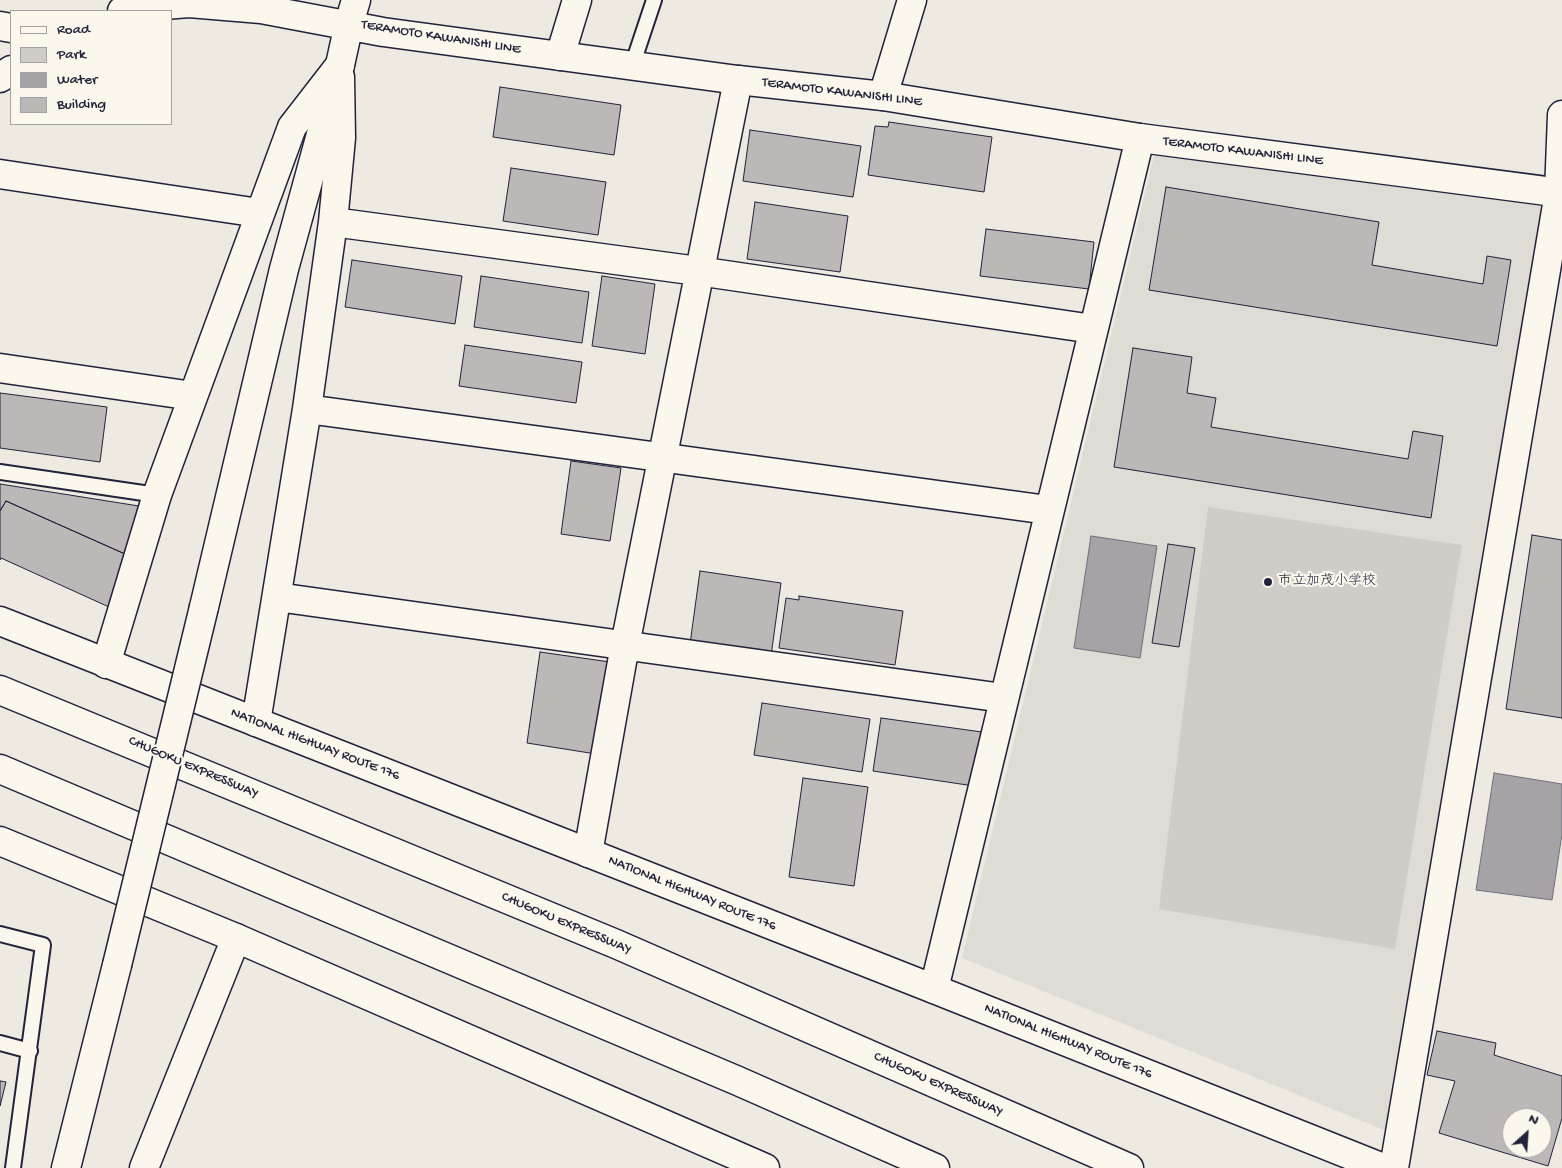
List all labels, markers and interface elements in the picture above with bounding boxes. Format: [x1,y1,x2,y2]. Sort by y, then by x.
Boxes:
legend [10,10,172,125]
street label: TERAMOTO KAWANISHI LINE [360,17,522,59]
text: Road [57,21,90,39]
text: Park [57,46,86,64]
text: Water [57,71,97,89]
street label: TERAMOTO KAWANISHI LINE [761,75,923,111]
text: Building [57,96,106,114]
street label: TERAMOTO KAWANISHI LINE [1162,134,1324,170]
place label: 市立加茂小学校 [1278,574,1376,590]
marker: 市立加茂小学校 [1262,576,1274,588]
street label: NATIONAL HIGHWAY ROUTE 176 [228,705,402,785]
street label: CHUGOKU EXPRESSWAY [125,733,261,803]
street label: NATIONAL HIGHWAY ROUTE 176 [605,853,779,935]
street label: CHUGOKU EXPRESSWAY [498,889,634,959]
street label: NATIONAL HIGHWAY ROUTE 176 [981,1001,1155,1083]
street label: CHUGOKU EXPRESSWAY [871,1049,1005,1121]
north arrow [1502,1108,1552,1158]
text: N [1526,1110,1541,1130]

